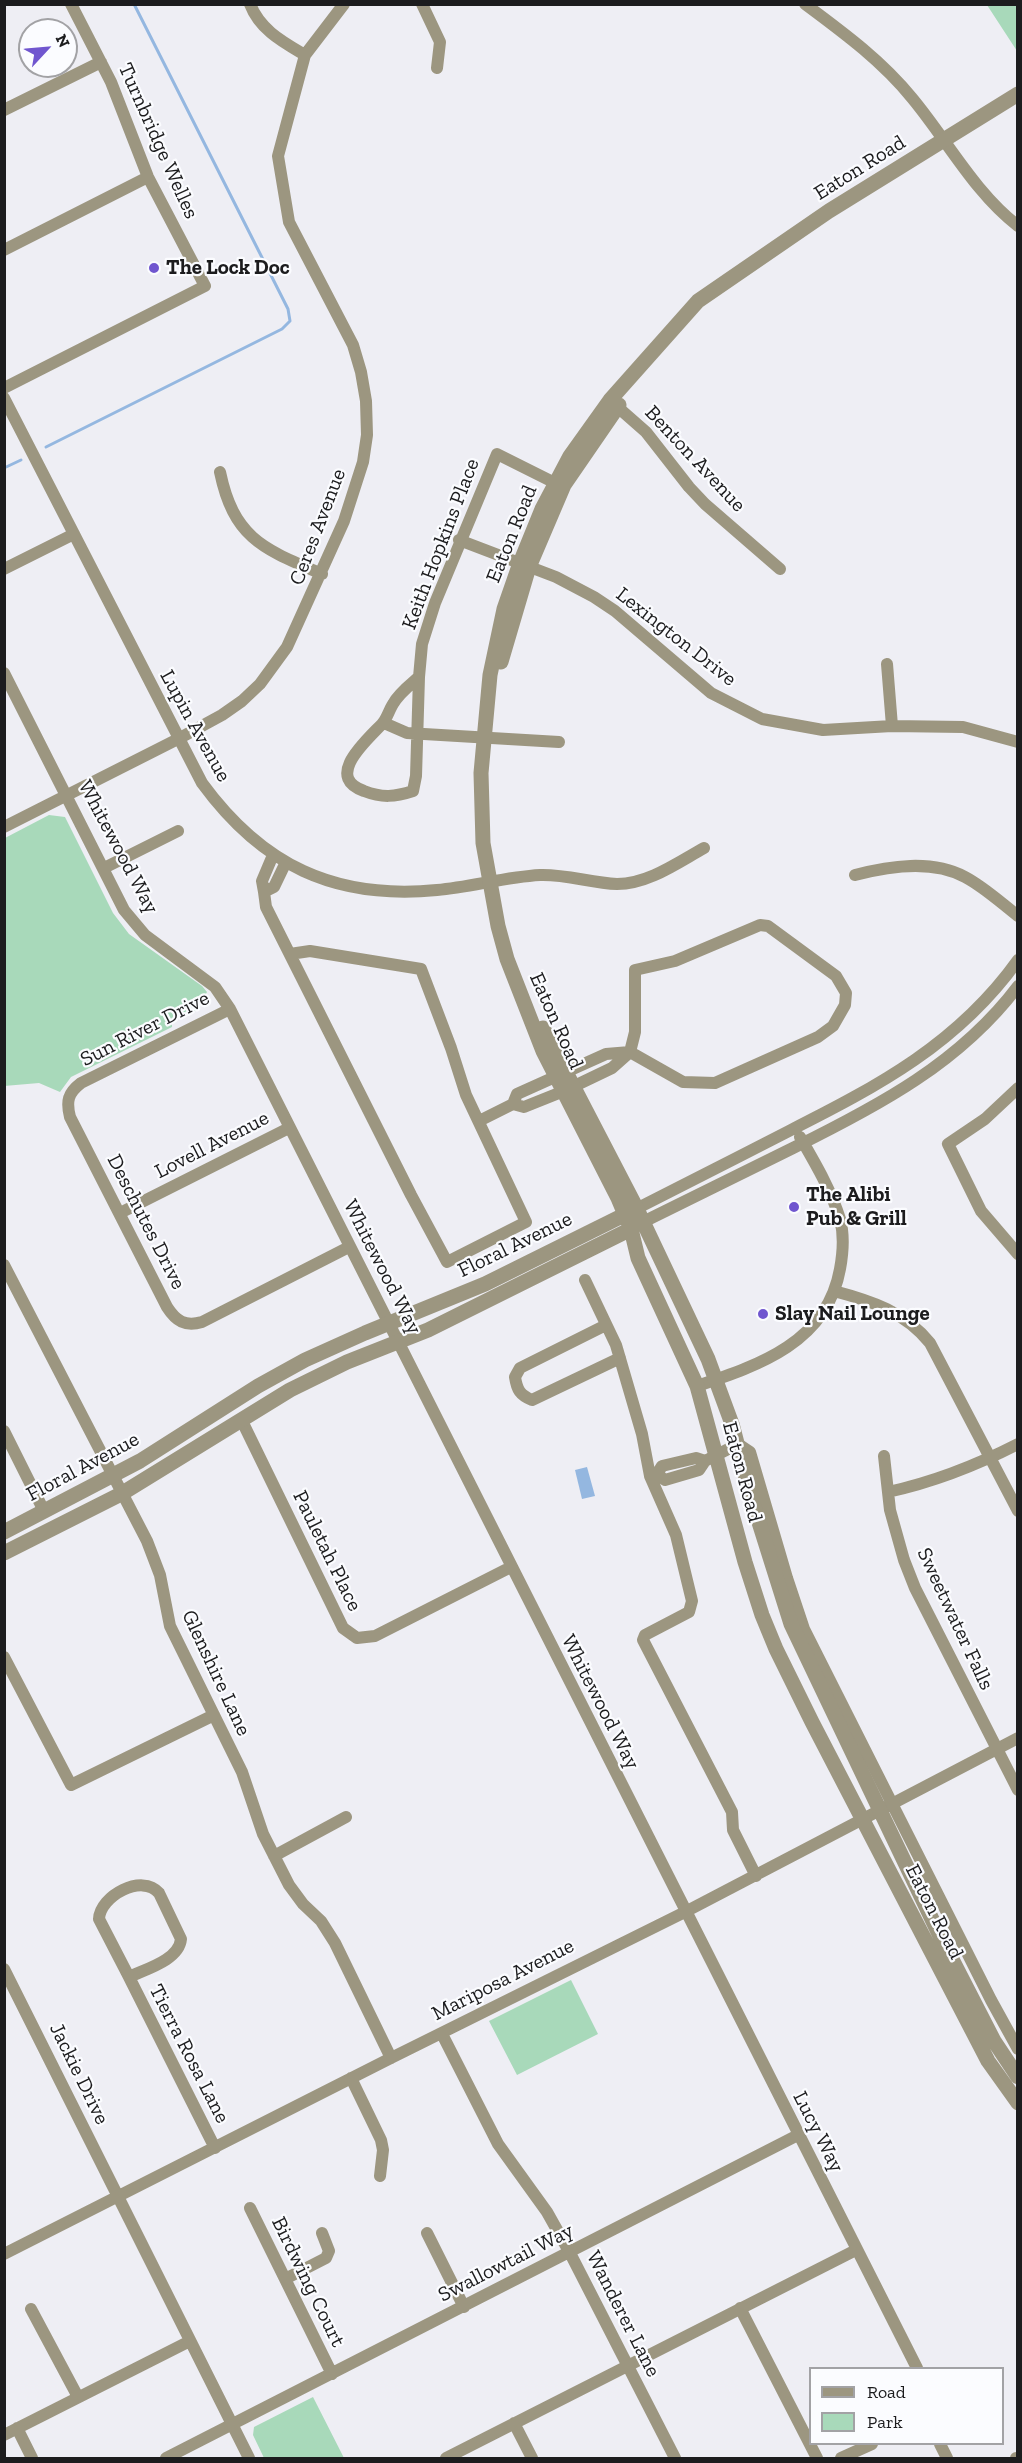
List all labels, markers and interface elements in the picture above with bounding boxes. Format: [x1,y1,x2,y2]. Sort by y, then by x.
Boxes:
north arrow [18,18,78,78]
text: N [52,31,74,50]
street label: Turnbridge Welles [112,59,204,223]
street label: Eaton Road [810,130,910,206]
place label: The Lock Doc [166,255,290,281]
marker: The Lock Doc [147,261,161,275]
street label: Benton Avenue [639,400,751,518]
street label: Keith Hopkins Place [397,455,485,633]
street label: Ceres Avenue [284,465,352,589]
street label: Eaton Road [481,482,543,586]
street label: Lexington Drive [611,582,741,692]
street label: Lupin Avenue [154,666,236,786]
street label: Whitewood Way [72,776,164,918]
street label: Eaton Road [524,969,588,1073]
street label: Sun River Drive [76,986,214,1072]
street label: Lovell Avenue [151,1106,273,1184]
street label: Deschutes Drive [101,1150,191,1294]
place label: The Alibi Pub & Grill [806,1182,907,1232]
street label: Whitewood Way [337,1196,427,1338]
marker: The Alibi Pub & Grill [787,1200,801,1214]
street label: Floral Avenue [454,1207,576,1283]
place label: Slay Nail Lounge [775,1301,930,1327]
marker: Slay Nail Lounge [756,1307,770,1321]
street label: Eaton Road [716,1419,768,1525]
street label: Floral Avenue [22,1427,144,1507]
street label: Pauletah Place [287,1487,367,1615]
street label: Sweetwater Falls [911,1544,999,1694]
street label: Glenshire Lane [176,1606,256,1740]
street label: Whitewood Way [555,1631,645,1773]
street label: Eaton Road [899,1860,969,1964]
street label: Mariposa Avenue [428,1933,578,2027]
street label: Tierra Rosa Lane [143,1980,235,2128]
street label: Jackie Drive [44,2019,114,2129]
street label: Lucy Way [787,2087,849,2177]
street label: Birdwing Court [266,2213,350,2351]
street label: Swallowtail Way [434,2218,578,2308]
street label: Wanderer Lane [580,2247,666,2381]
legend [809,2367,1004,2445]
text: Road [867,2381,906,2403]
text: Park [867,2411,903,2433]

